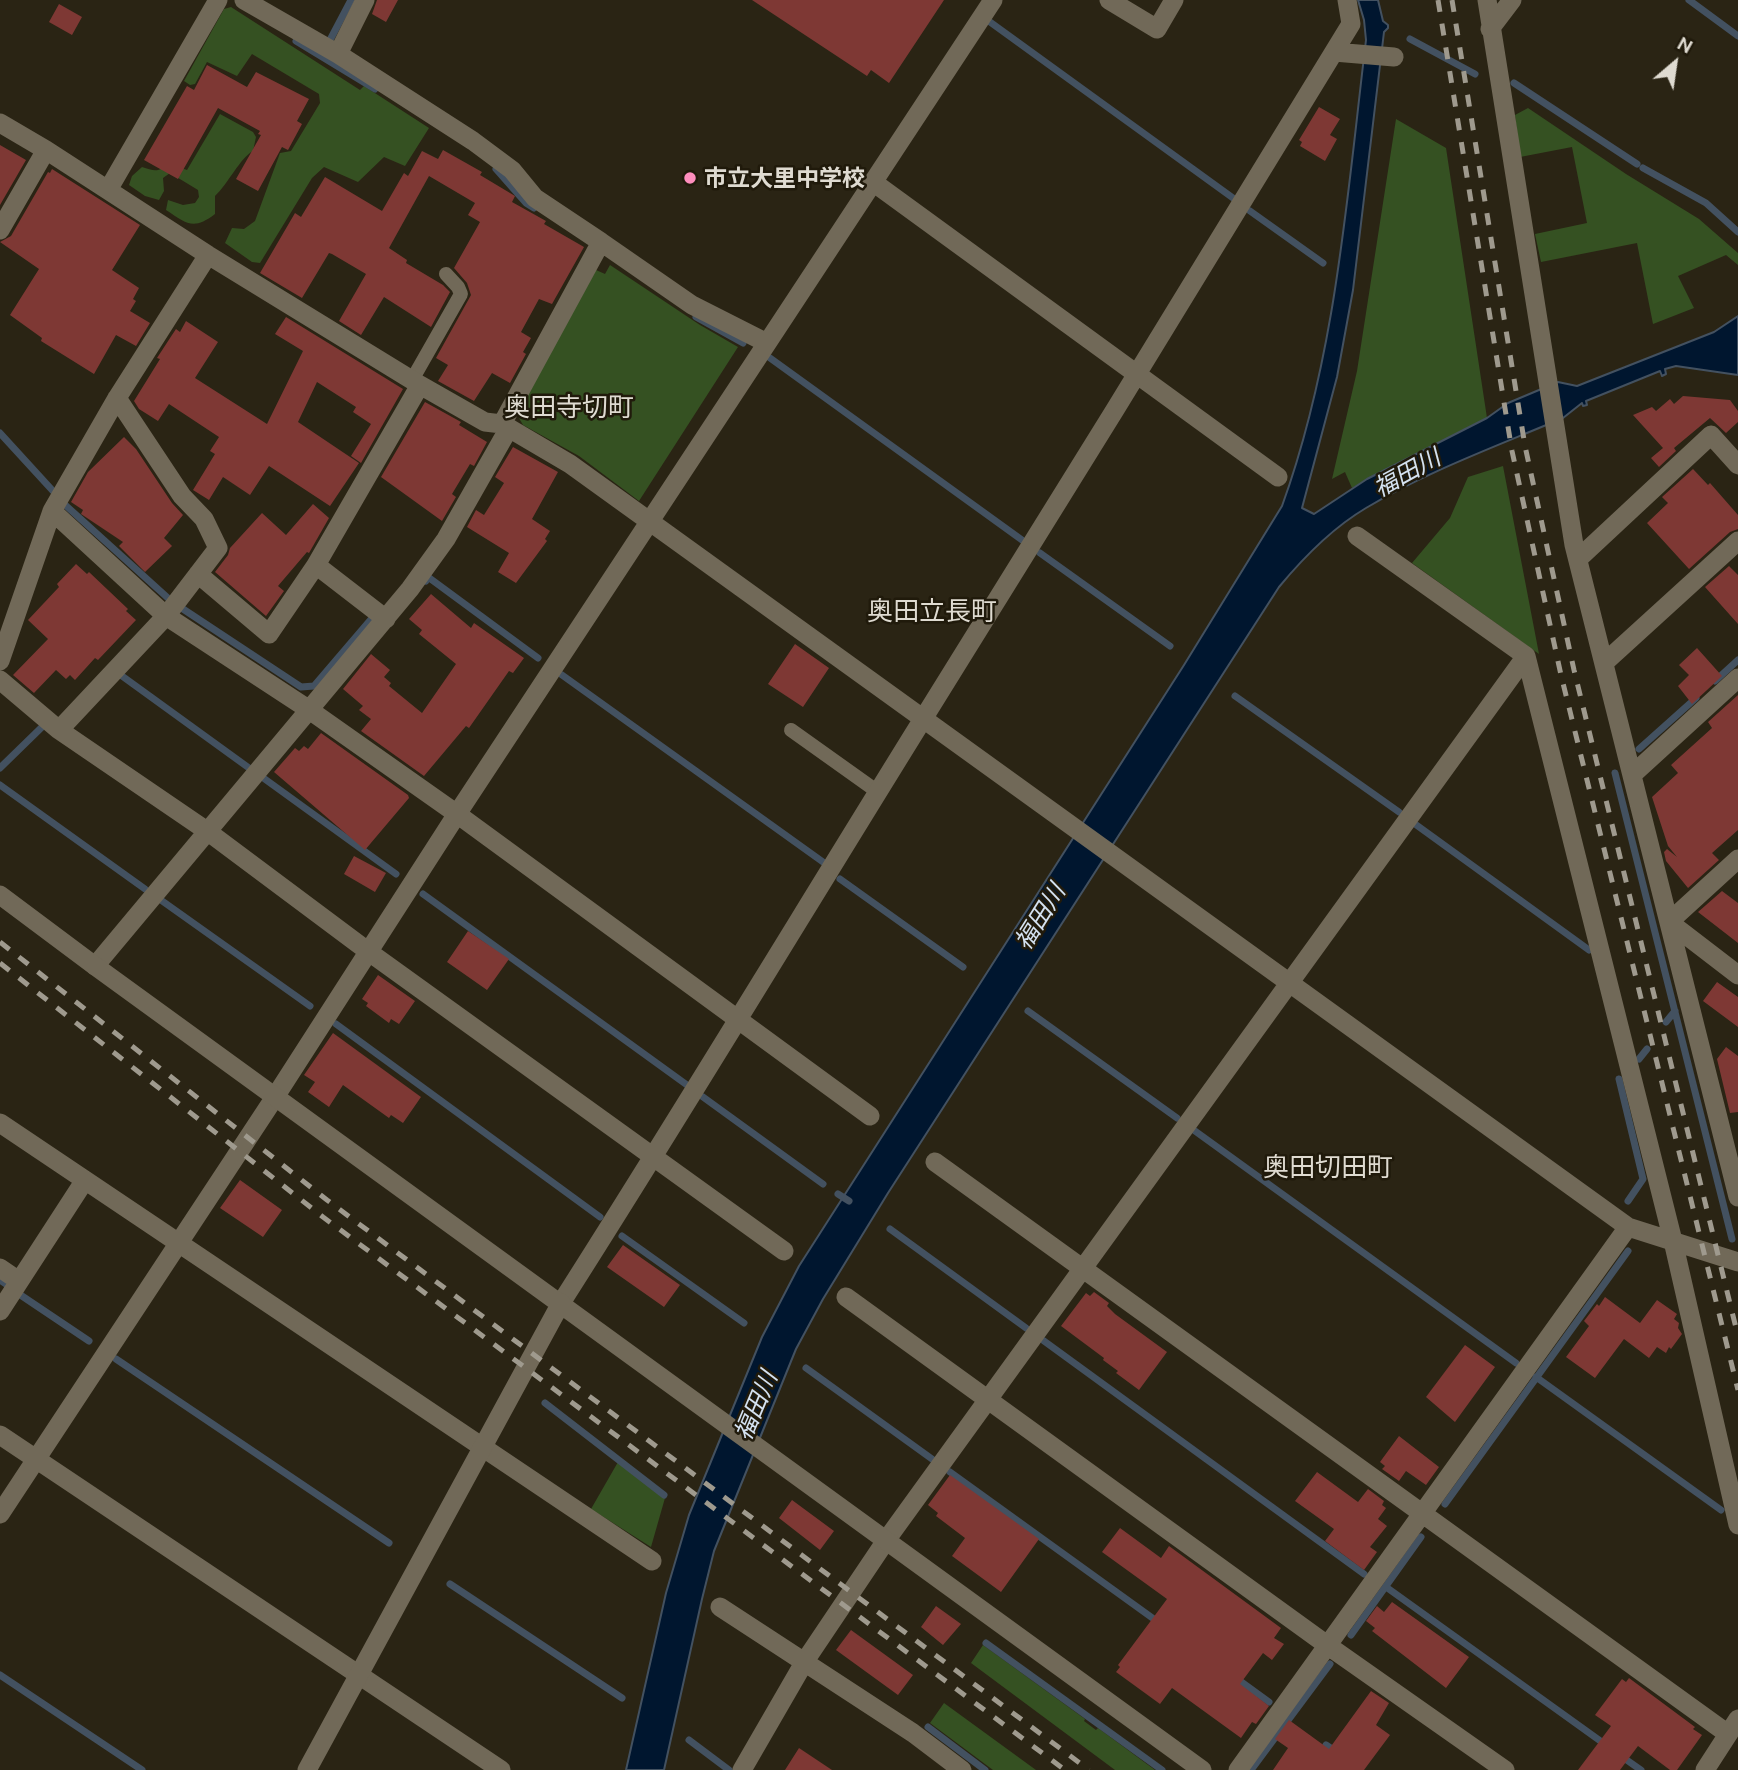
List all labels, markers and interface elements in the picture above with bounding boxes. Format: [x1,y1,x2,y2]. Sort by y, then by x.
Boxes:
north arrow [1640,28,1710,98]
text: N [1674,32,1697,58]
place label: 市立大里中学校 [704,164,865,192]
marker: 市立大里中学校 [682,170,698,186]
district label: 奥田寺切町 [504,391,634,423]
water label: 福田川 [1369,443,1445,503]
district label: 奥田立長町 [867,595,997,627]
water label: 福田川 [1009,879,1071,955]
district label: 奥田切田町 [1263,1151,1393,1183]
water label: 福田川 [729,1367,783,1445]

